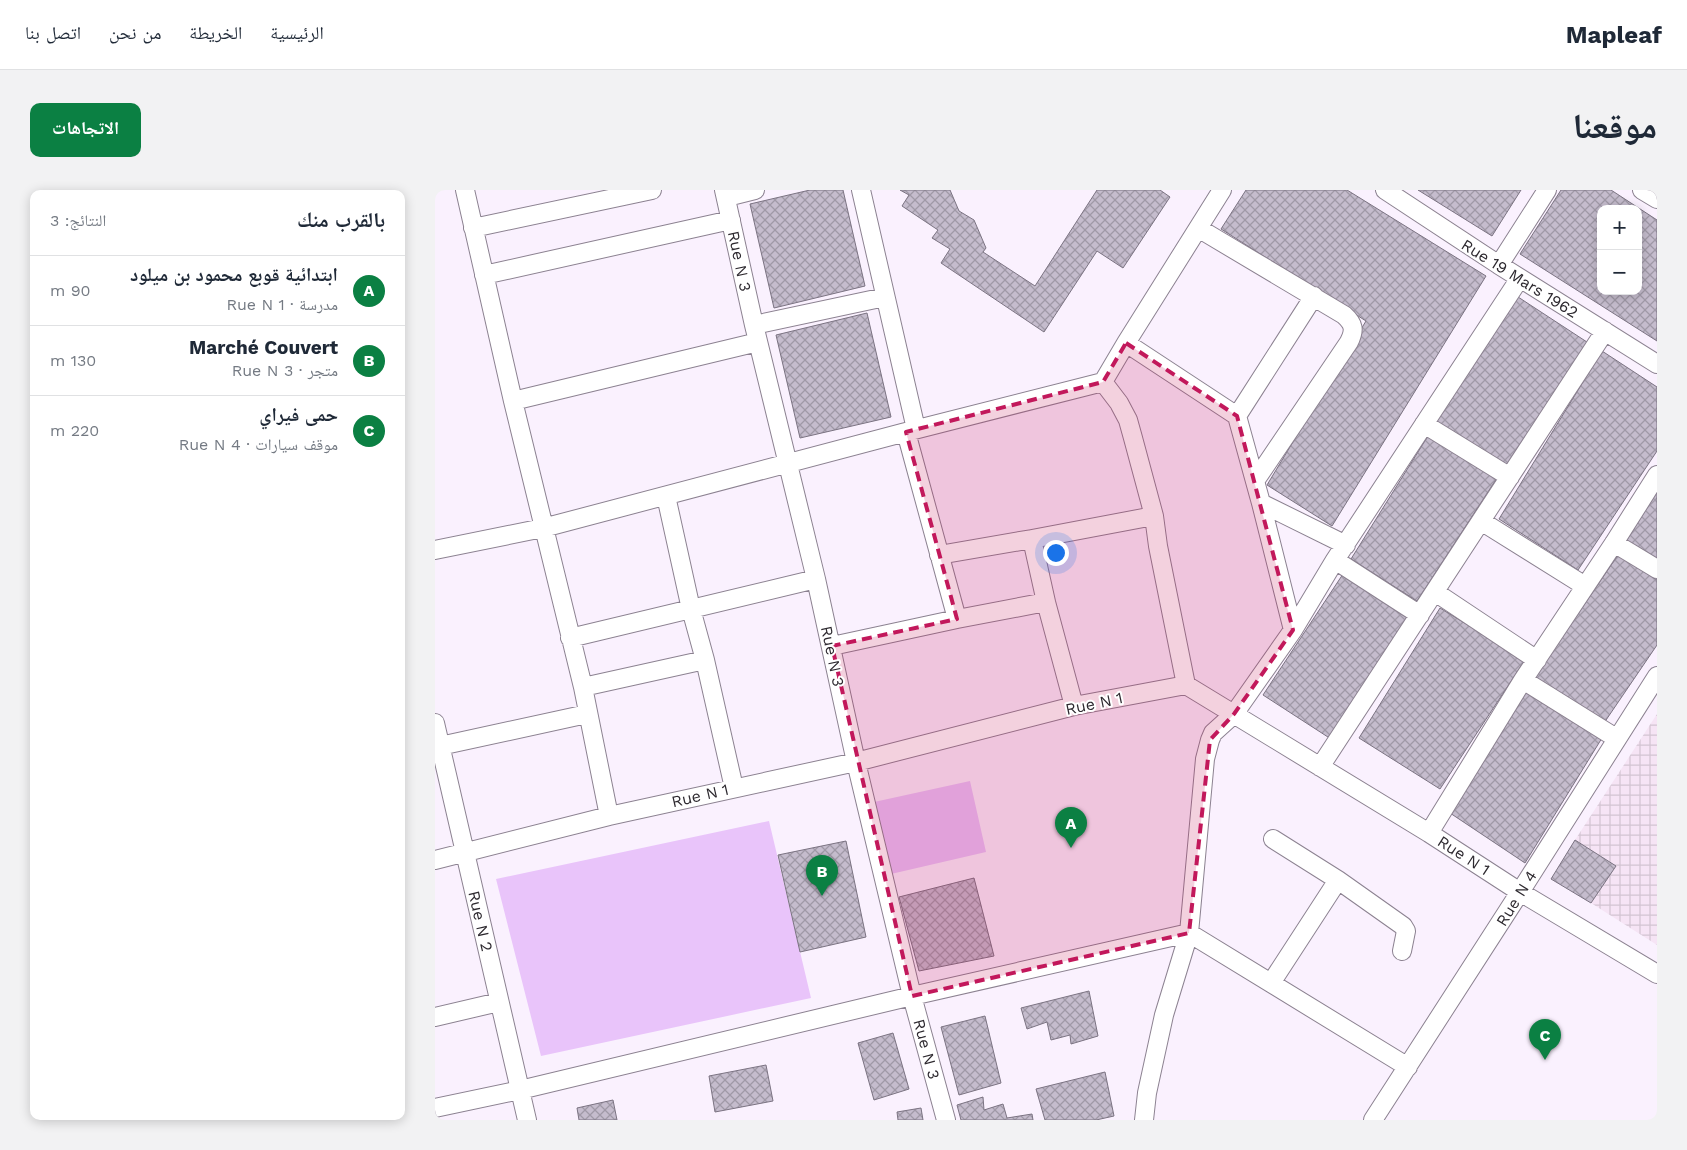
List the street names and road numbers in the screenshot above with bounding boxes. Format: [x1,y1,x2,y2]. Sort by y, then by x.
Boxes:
street label: Rue N 3 [724,229,755,293]
street label: Rue 19 Mars 1962 [1458,235,1582,322]
street label: Rue N 3 [817,624,848,688]
street label: Rue N 1 [1064,688,1125,719]
street label: Rue N 1 [670,780,731,811]
street label: Rue N 1 [1434,832,1493,879]
street label: Rue N 4 [1492,867,1541,930]
street label: Rue N 2 [464,889,497,953]
street label: Rue N 3 [909,1017,944,1081]

